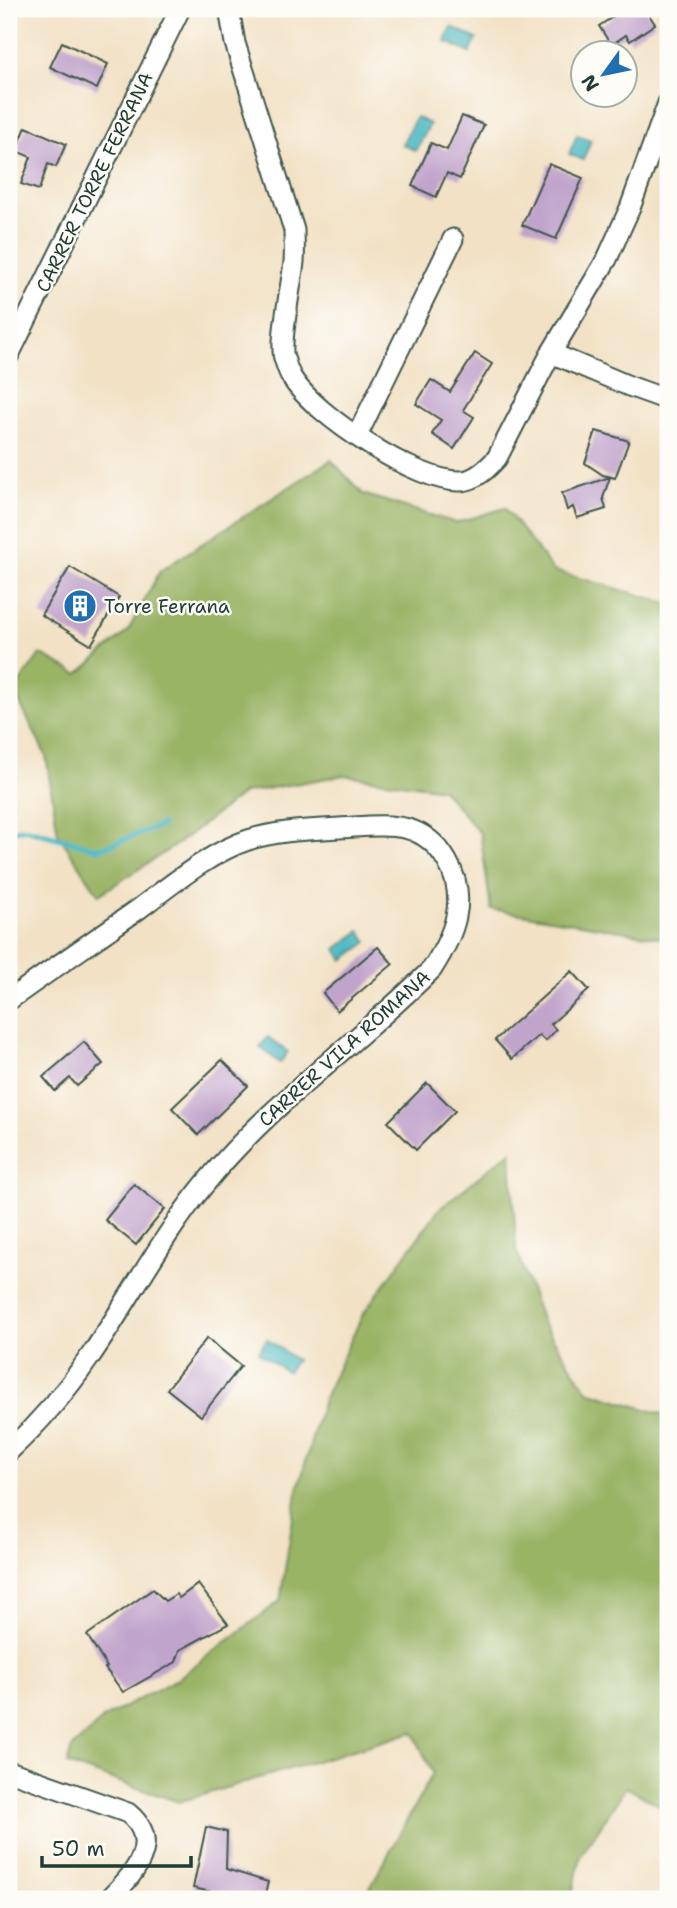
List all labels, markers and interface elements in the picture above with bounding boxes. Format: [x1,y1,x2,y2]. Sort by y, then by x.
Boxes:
north arrow [568,38,638,108]
street label: CARRER TORRE FERRANA [30,68,159,296]
text: N [576,70,605,96]
building icon: Torre Ferrana [61,587,99,625]
place label: Torre Ferrana [104,594,230,619]
street label: CARRER VILA ROMANA [253,964,436,1132]
scale bar [42,1824,191,1868]
text: 50 m [52,1835,105,1863]

